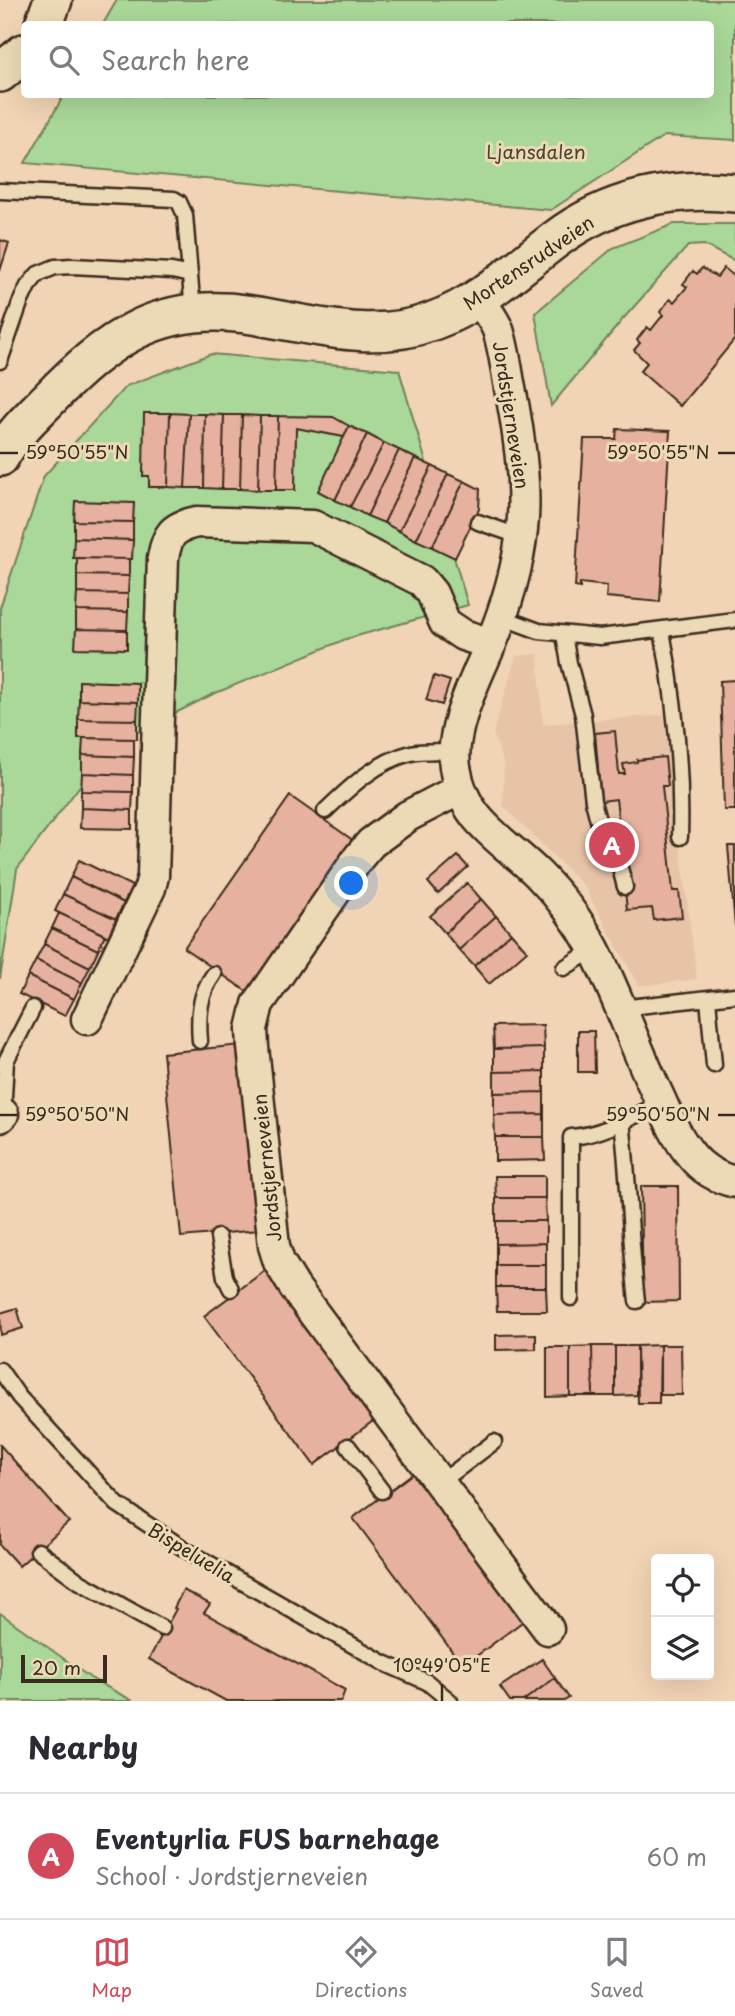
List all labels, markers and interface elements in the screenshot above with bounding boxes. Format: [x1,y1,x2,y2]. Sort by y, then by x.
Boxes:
search box [21,21,714,98]
text: Search here [101,40,250,79]
icon: search [45,41,83,79]
park label: Ljansdalen [486,137,586,165]
street label: Mortensrudveien [457,208,599,316]
street label: Jordstjerneveien [487,339,537,491]
text: 59°50'55"N [25,438,129,465]
text: 59°50'55"N [606,438,710,465]
pin: A [589,819,635,871]
your location [334,866,368,900]
street label: Jordstjerneveien [244,1093,288,1243]
text: 59°50'50"N [25,1100,129,1127]
text: 59°50'50"N [606,1100,710,1127]
street label: Bispeluelia [143,1515,241,1589]
map controls [651,1554,714,1680]
button: locate [651,1554,714,1617]
button: layers [651,1617,714,1680]
text: 10°49'05"E [393,1651,491,1678]
scale bar [21,1652,107,1684]
text: 20 m [32,1653,81,1681]
text: Nearby [28,1724,138,1769]
text: Eventyrlia FUS barnehage [95,1819,440,1858]
text: A [42,1839,60,1874]
text: 60 m [647,1839,707,1874]
text: School · Jordstjerneveien [95,1858,368,1893]
tab: Map [91,1933,132,2003]
tab: Directions [315,1933,407,2003]
tab: Saved [590,1933,644,2003]

